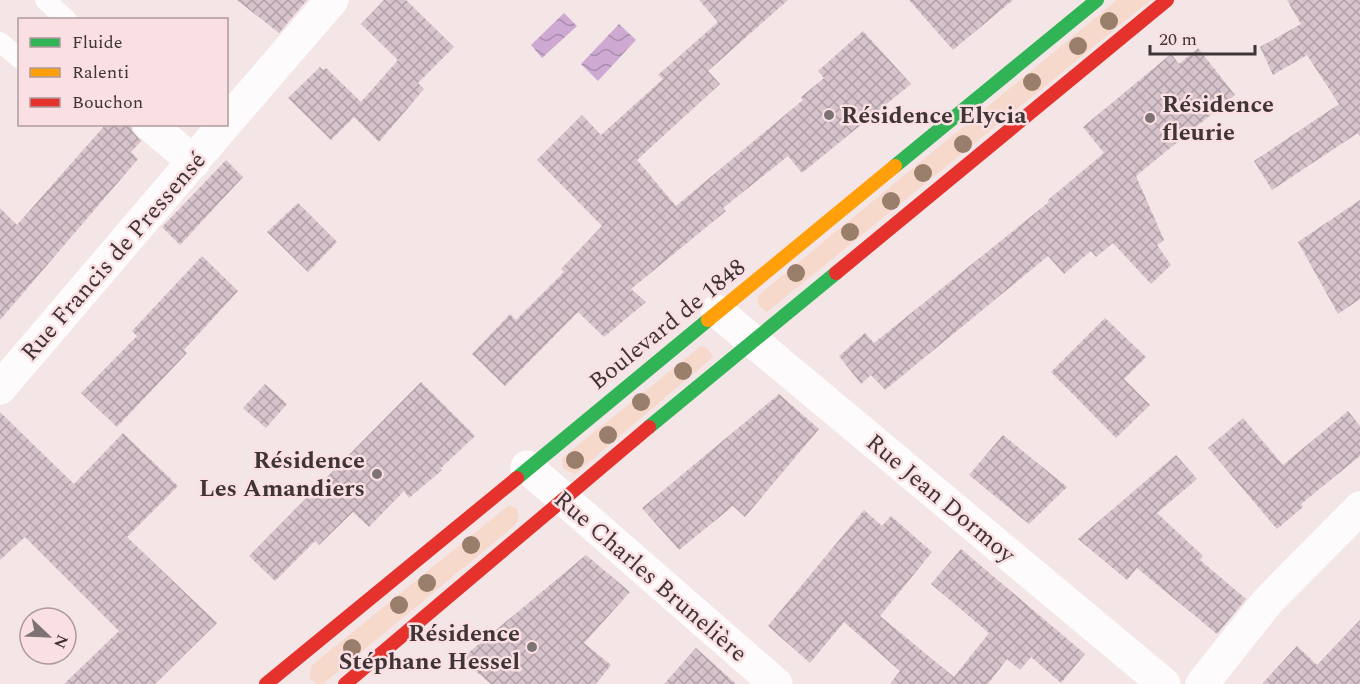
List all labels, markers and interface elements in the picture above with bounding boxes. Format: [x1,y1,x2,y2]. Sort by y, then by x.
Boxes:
legend [18,18,228,126]
scale bar [1150,18,1255,56]
text: 20 m [1159,26,1197,53]
text: Fluide [72,29,123,56]
text: Ralenti [72,59,129,86]
place label: Résidence fleurie [1162,87,1274,151]
text: Bouchon [72,89,143,116]
place label: Résidence Elycia [841,98,1027,134]
marker: Résidence Elycia [822,108,836,122]
marker: Résidence fleurie [1143,111,1157,125]
street label: Rue Francis de Pressensé [13,144,215,369]
street label: Boulevard de 1848 [582,250,754,399]
street label: Rue Jean Dormoy [858,425,1024,573]
place label: Résidence Les Amandiers [199,443,365,507]
marker: Résidence Les Amandiers [370,467,384,481]
street label: Rue Charles Brunelière [546,482,755,671]
north arrow [18,606,78,666]
place label: Résidence Stéphane Hessel [339,616,520,680]
text: N [47,631,74,652]
marker: Résidence Stéphane Hessel [525,640,539,654]

